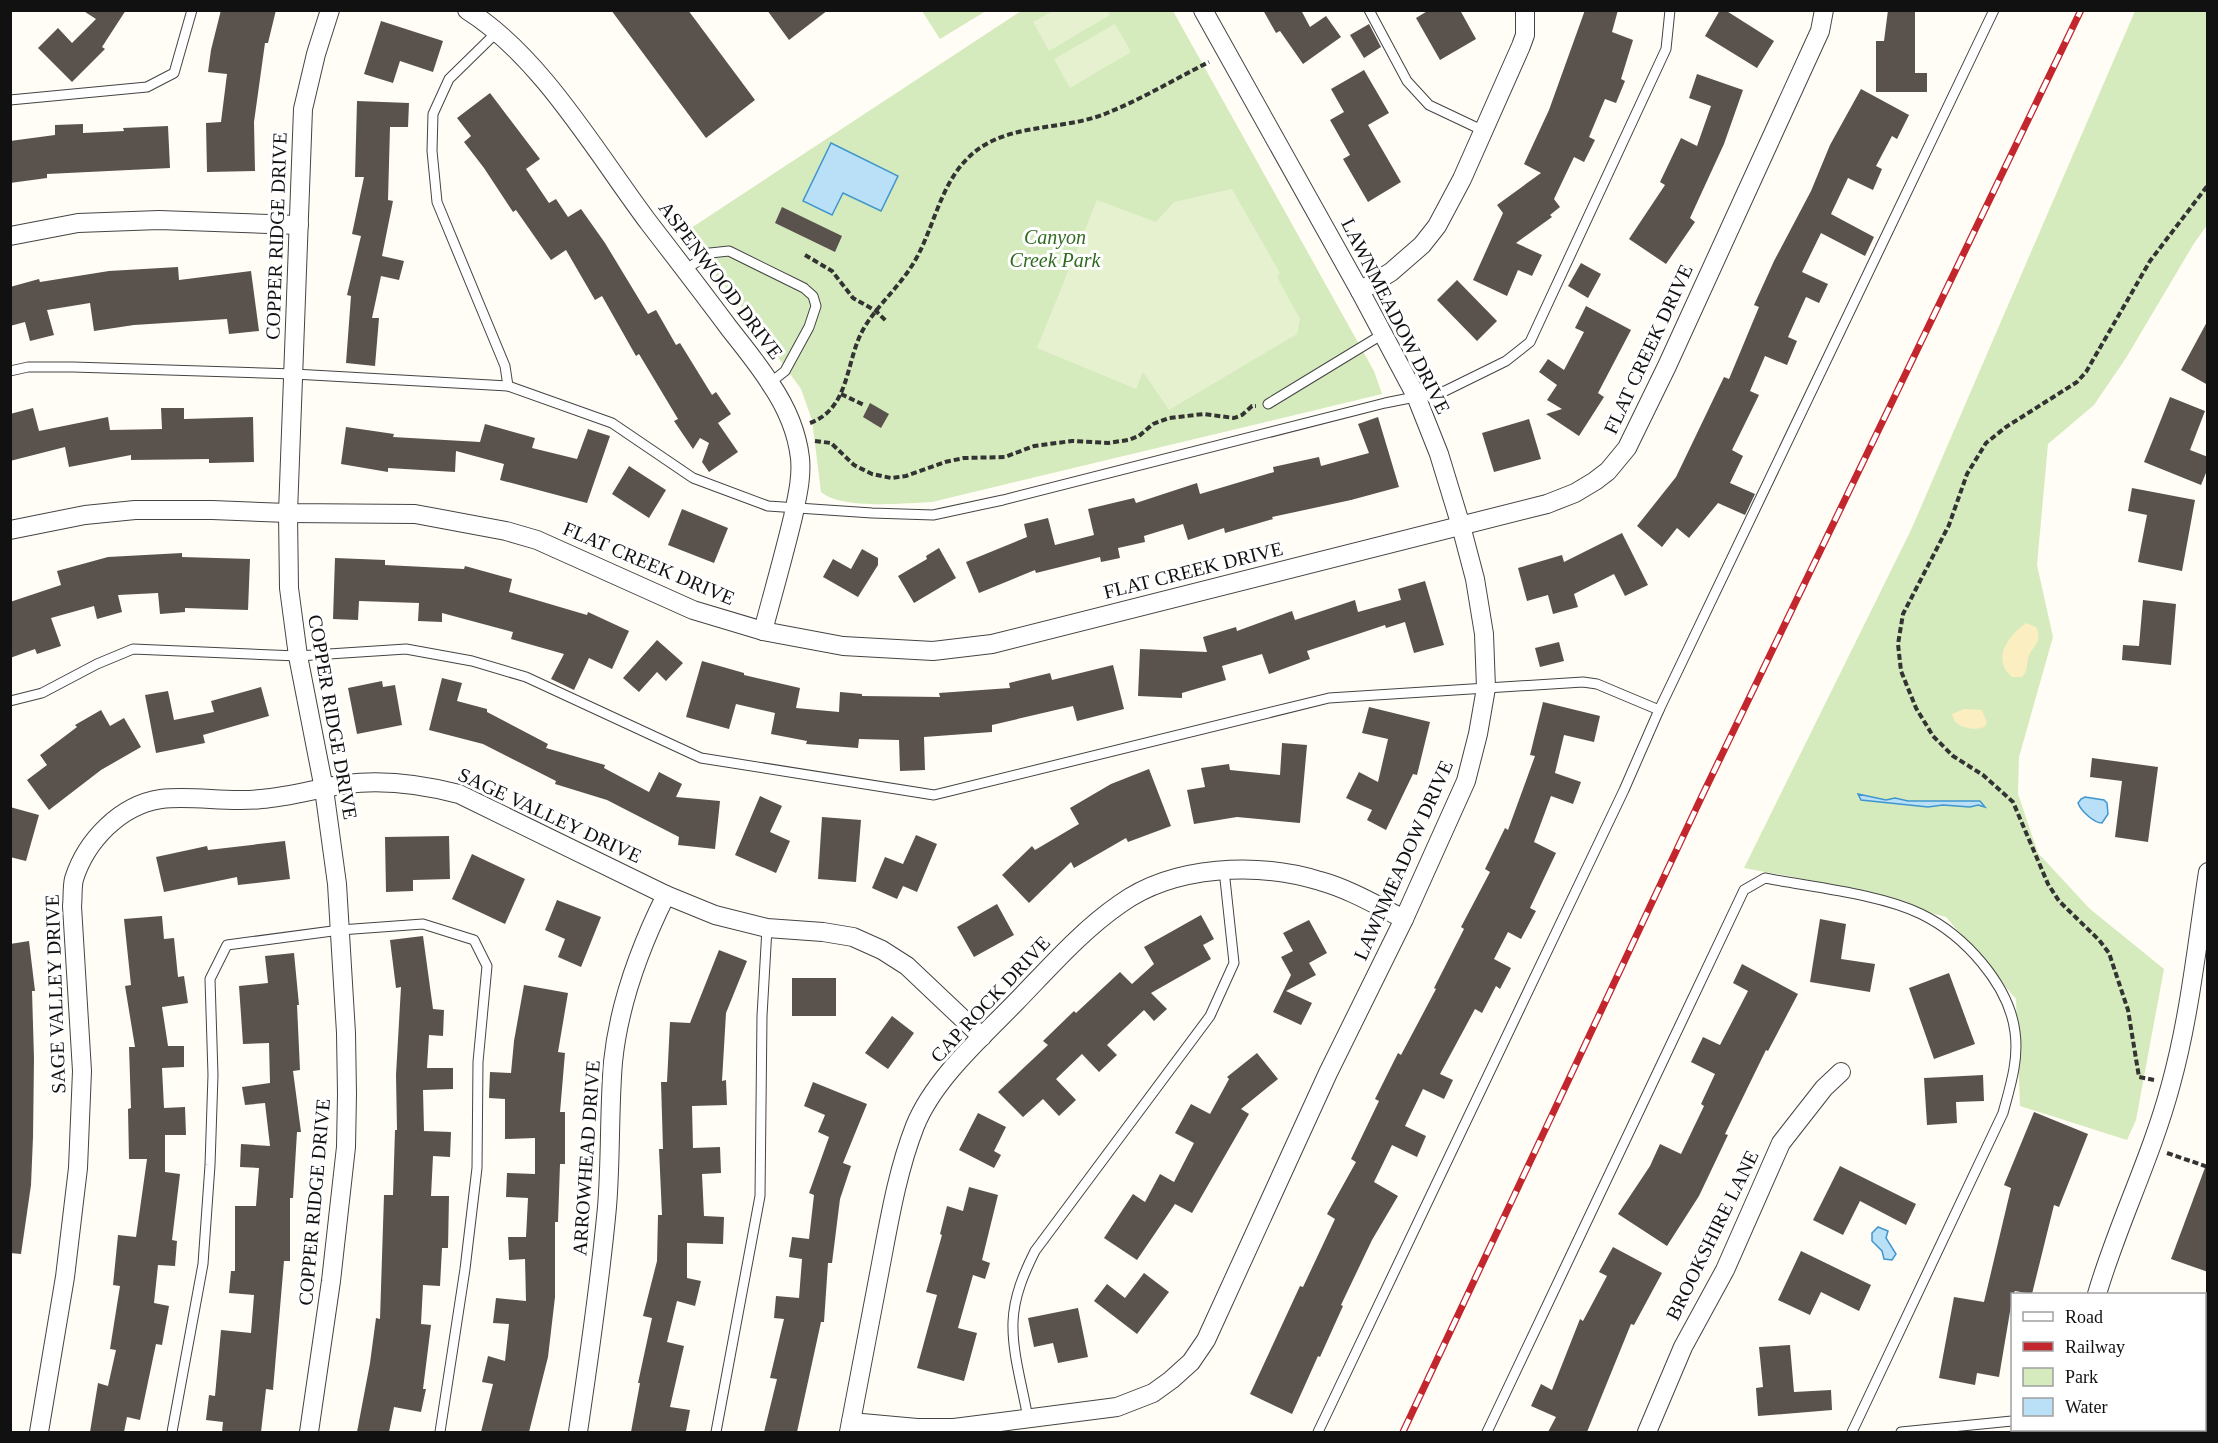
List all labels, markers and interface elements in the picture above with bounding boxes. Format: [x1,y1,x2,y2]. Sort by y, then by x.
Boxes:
street label: COPPER RIDGE DRIVE [261,132,291,340]
street label: ASPENWOOD DRIVE [655,197,787,363]
street label: LAWNMEADOW DRIVE [1337,215,1455,417]
park label: Canyon Creek Park [1010,226,1102,271]
street label: FLAT CREEK DRIVE [1599,261,1697,437]
street label: FLAT CREEK DRIVE [560,517,738,609]
street label: FLAT CREEK DRIVE [1101,537,1285,603]
street label: COPPER RIDGE DRIVE [304,613,362,821]
street label: LAWNMEADOW DRIVE [1349,757,1457,963]
street label: SAGE VALLEY DRIVE [455,763,645,867]
street label: SAGE VALLEY DRIVE [41,894,69,1094]
street label: CAP ROCK DRIVE [926,931,1054,1067]
street label: ARROWHEAD DRIVE [568,1059,604,1257]
street label: COPPER RIDGE DRIVE [294,1098,334,1306]
street label: BROOKSHIRE LANE [1661,1147,1763,1323]
legend [2011,1293,2206,1431]
text: Road [2065,1307,2103,1327]
text: Railway [2065,1337,2125,1357]
text: Park [2065,1367,2098,1387]
text: Water [2065,1397,2108,1417]

